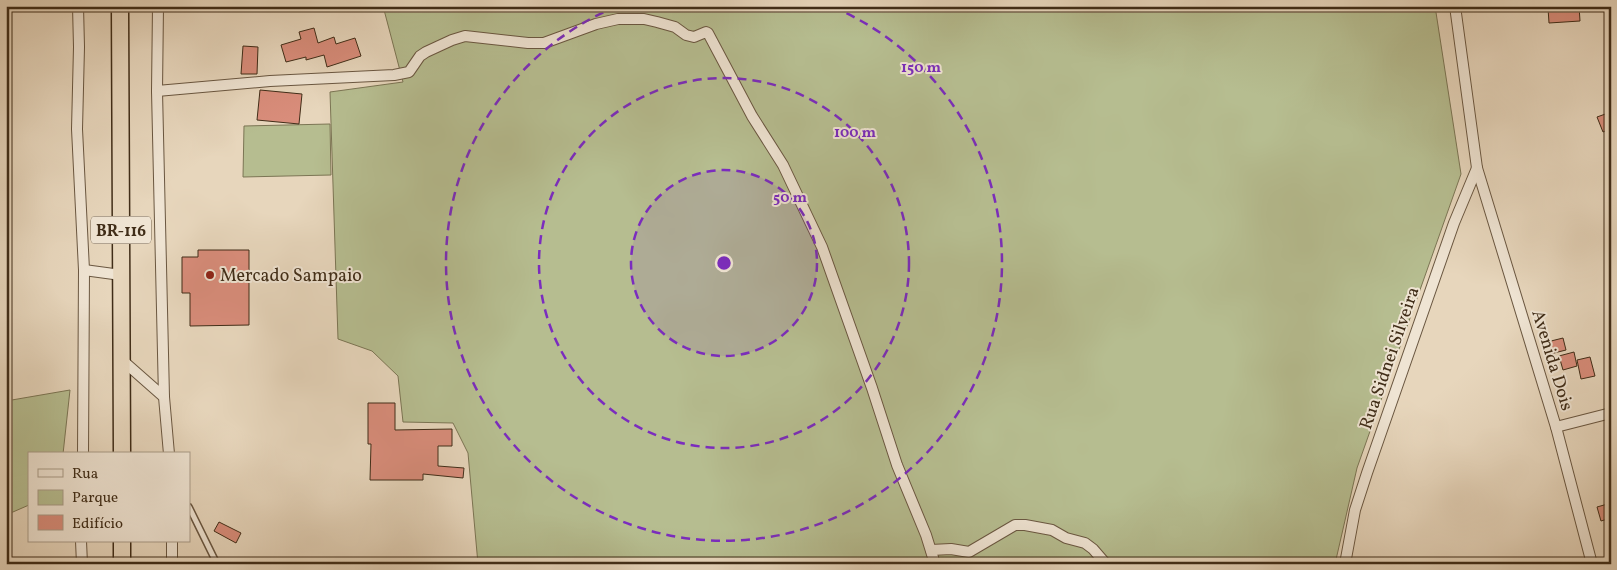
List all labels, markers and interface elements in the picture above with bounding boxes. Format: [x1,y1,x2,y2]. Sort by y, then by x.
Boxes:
text: 150 m [901,58,941,79]
text: 100 m [834,123,877,144]
text: 50 m [773,188,807,209]
road number: BR-116 [91,216,151,244]
centre of rings [715,254,733,272]
place label: Mercado Sampaio [220,264,362,289]
marker: Mercado Sampaio [204,269,216,281]
street label: Rua Sidnei Silveira [1354,284,1427,433]
street label: Avenida Dois [1524,307,1579,414]
legend [28,452,190,542]
text: Rua [72,464,98,485]
text: Parque [72,488,118,509]
text: Edifício [72,514,123,535]

